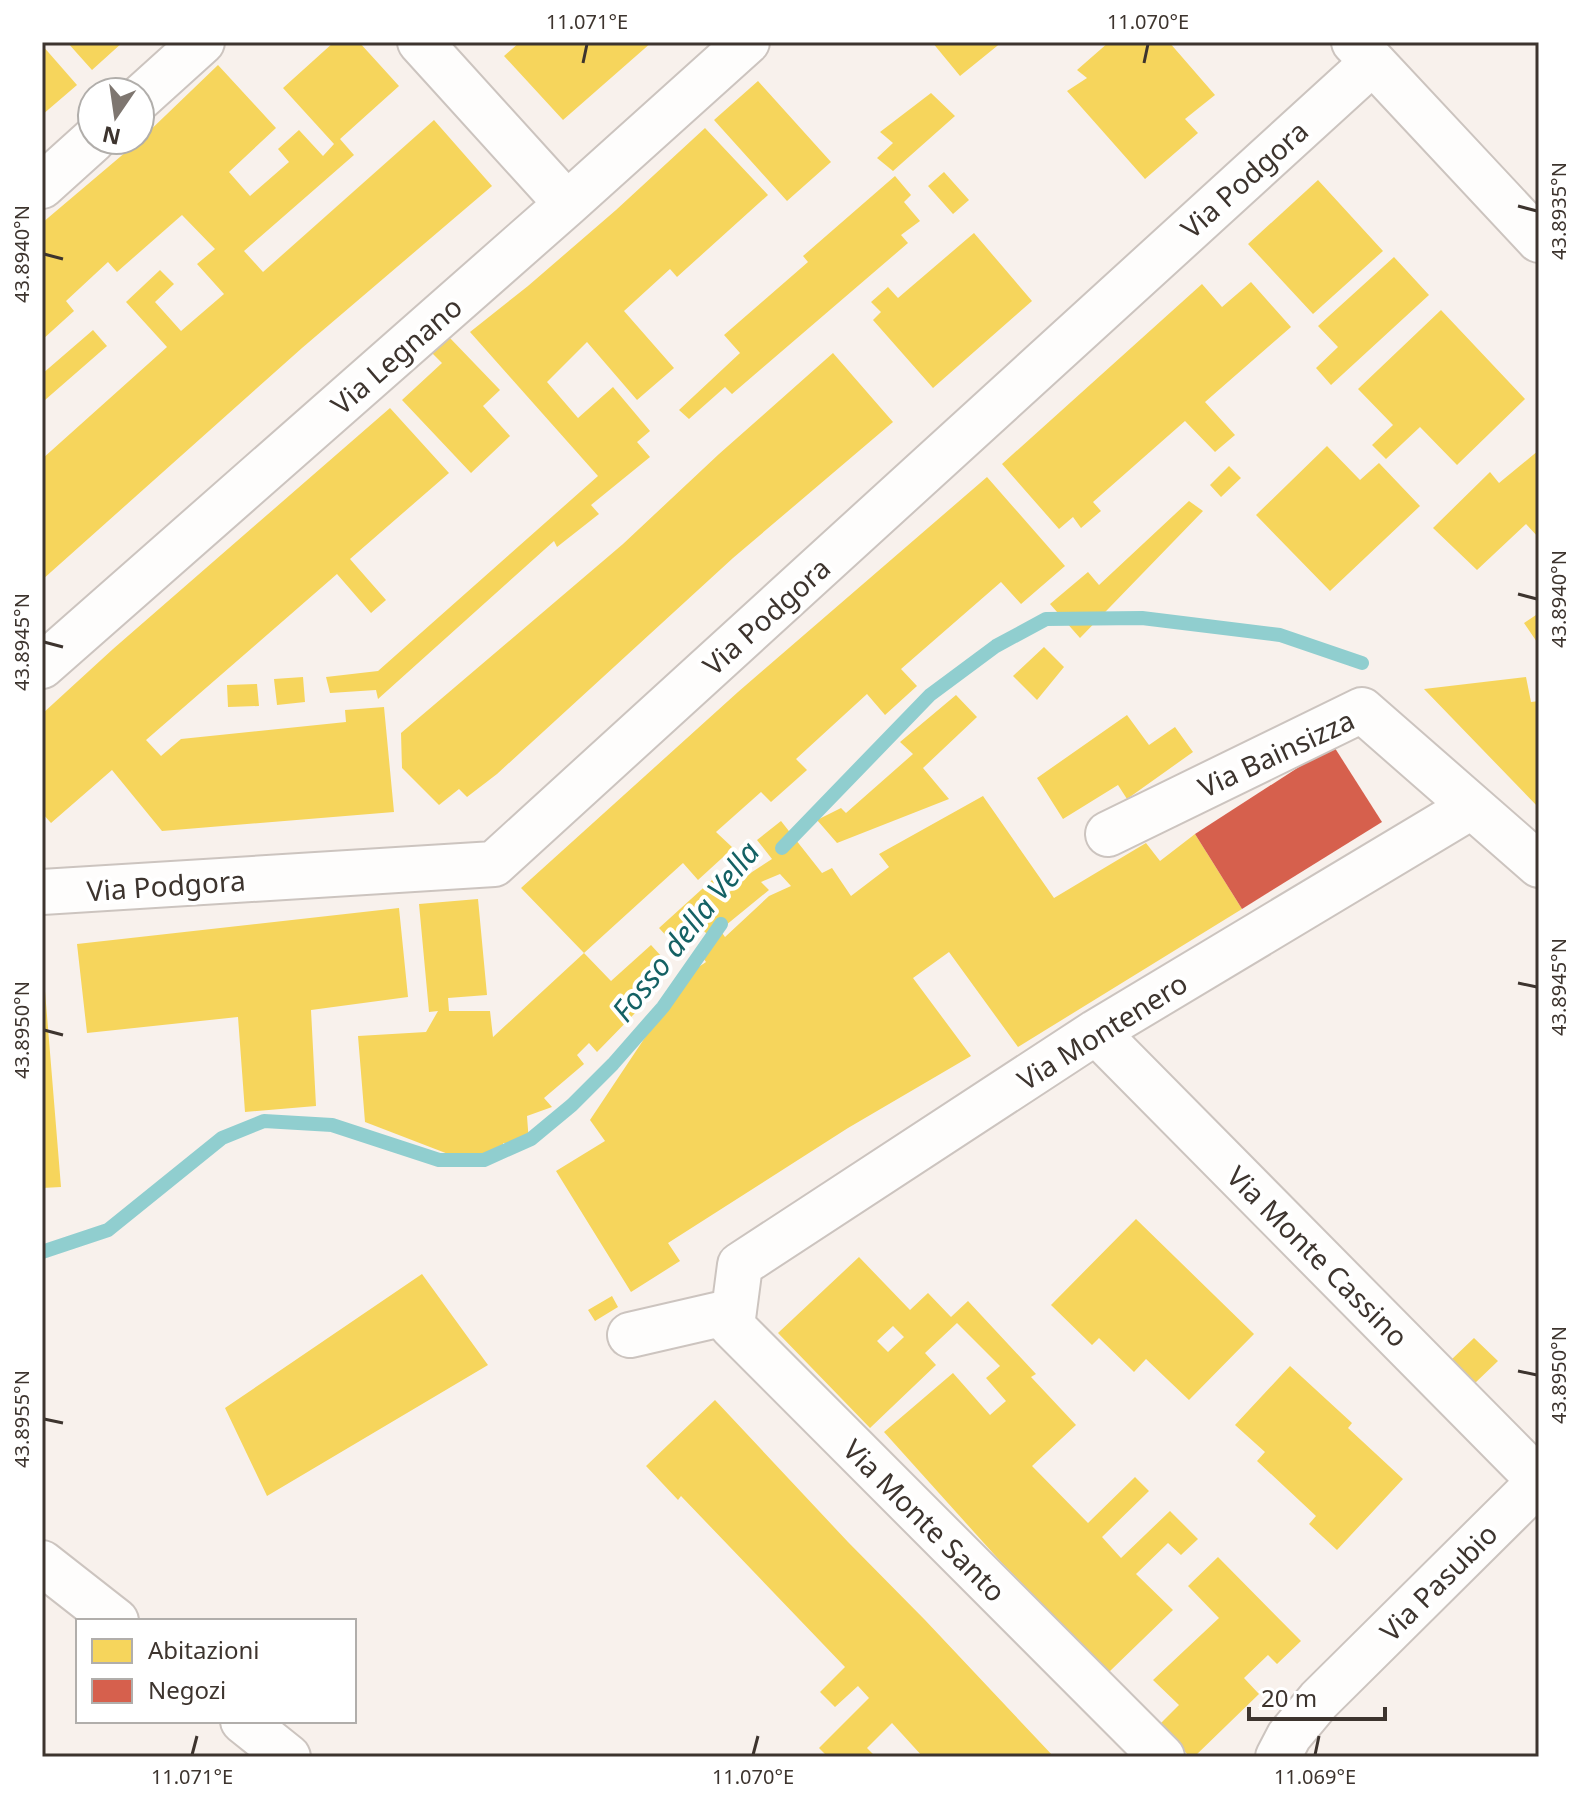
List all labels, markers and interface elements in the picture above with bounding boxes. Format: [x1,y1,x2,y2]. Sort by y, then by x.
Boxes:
text: 11.071°E [546,8,628,35]
text: 11.070°E [1107,8,1189,35]
north arrow [76,76,156,156]
street label: Via Podgora [1172,112,1316,246]
text: N [99,120,123,153]
text: 43.8935°N [1545,162,1572,260]
text: 43.8940°N [8,205,35,303]
street label: Via Legnano [322,288,470,422]
street label: Via Podgora [694,549,838,683]
text: 43.8940°N [1545,550,1572,648]
text: 43.8945°N [8,593,35,691]
street label: Via Bainsizza [1192,700,1360,806]
water label: Fosso della Vella [602,833,768,1029]
street label: Via Podgora [85,861,247,909]
text: 43.8945°N [1545,938,1572,1036]
street label: Via Montenero [1010,964,1194,1098]
text: 43.8950°N [8,981,35,1079]
street label: Via Monte Cassino [1219,1157,1417,1355]
text: 43.8950°N [1545,1326,1572,1424]
text: 43.8955°N [8,1370,35,1468]
street label: Via Monte Santo [835,1430,1015,1610]
street label: Via Pasubio [1371,1515,1505,1649]
legend [76,1619,356,1723]
text: Abitazioni [148,1633,259,1666]
scale bar [1249,1671,1385,1721]
text: Negozi [148,1673,226,1706]
text: 20 m [1261,1681,1317,1714]
text: 11.071°E [151,1763,233,1790]
text: 11.070°E [712,1763,794,1790]
text: 11.069°E [1274,1763,1356,1790]

